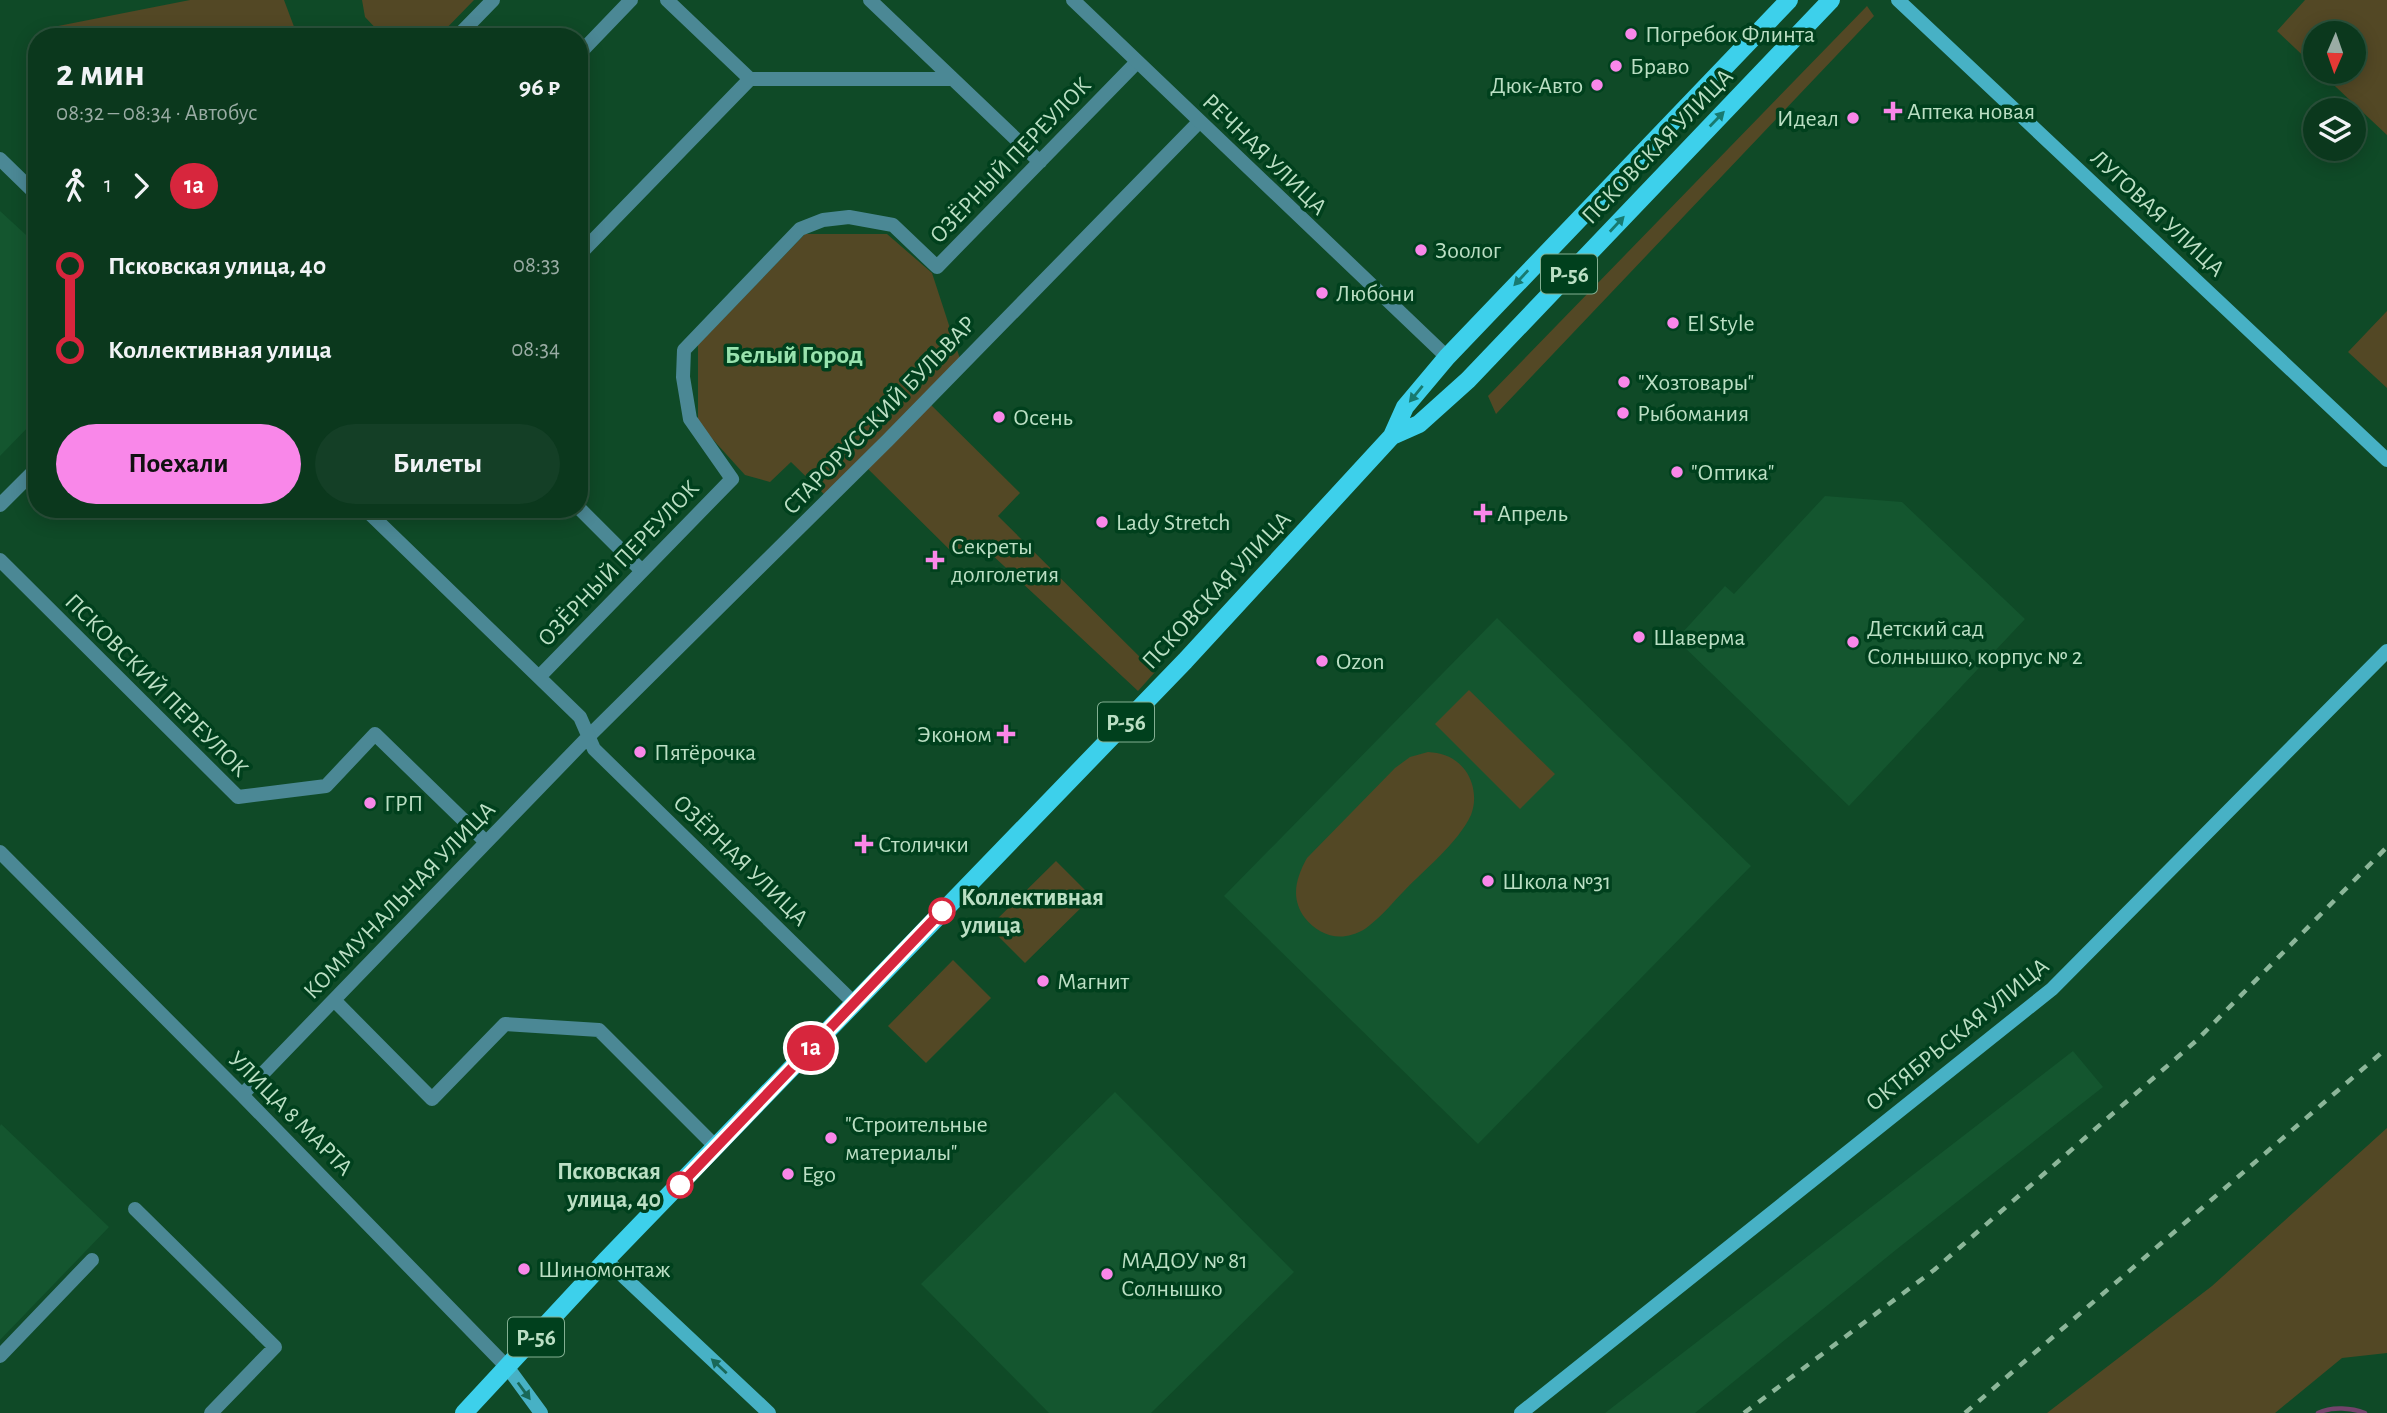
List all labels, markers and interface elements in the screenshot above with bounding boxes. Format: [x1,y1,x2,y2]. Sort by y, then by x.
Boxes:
north arrow [2303,21,2366,84]
map controls [2303,21,2366,161]
place label: Погребок Флинта [1645,23,1815,47]
marker: Погребок Флинта [1623,26,1639,42]
text: 2 мин [56,55,145,93]
place label: Браво [1630,55,1689,79]
marker: Браво [1608,58,1624,74]
street label: ПСКОВСКАЯ УЛИЦА [1578,64,1738,229]
street label: ОЗЁРНЫЙ ПЕРЕУЛОК [925,72,1096,248]
text: 96 ₽ [519,74,560,100]
place label: Дюк-Авто [1490,74,1583,98]
marker: Дюк-Авто [1589,77,1605,93]
street label: РЕЧНАЯ УЛИЦА [1197,90,1331,220]
button: layers [2303,98,2366,161]
place label: Аптека новая [1907,100,2035,124]
text: 08:32 – 08:34 · Автобус [56,102,258,125]
marker: Аптека новая [1885,103,1901,119]
place label: Идеал [1777,107,1839,131]
marker: Идеал [1845,110,1861,126]
one-way arrow [1708,111,1724,128]
street label: ЛУГОВАЯ УЛИЦА [2086,146,2229,282]
icon: walk [56,167,94,205]
icon: forward [122,167,160,205]
text: 1 [104,174,112,197]
text: 1a [184,174,204,198]
one-way arrow [1608,216,1624,233]
place label: Зоолог [1435,239,1502,263]
marker: Зоолог [1413,242,1429,258]
text: Псковская улица, 40 [108,253,326,279]
text: 08:33 [513,254,560,277]
road number: Р-56 [1541,255,1597,294]
one-way arrow [1513,269,1529,286]
place label: Любони [1336,282,1415,306]
marker: Любони [1314,285,1330,301]
street label: СТАРОРУССКИЙ БУЛЬВАР [779,312,981,520]
place label: El Style [1687,312,1755,336]
marker: El Style [1665,315,1681,331]
text: Коллективная улица [108,337,332,363]
text: 08:34 [511,338,560,361]
district label: Белый Город [725,342,863,368]
place label: "Хозтовары" [1638,371,1754,395]
marker: "Хозтовары" [1616,374,1632,390]
one-way arrow [1409,386,1424,403]
place label: Рыбомания [1637,402,1749,426]
marker: Рыбомания [1615,405,1631,421]
place label: Осень [1013,406,1073,430]
marker: Осень [991,409,1007,425]
button: Поехали [56,424,301,504]
button: Билеты [315,424,560,504]
place label: "Оптика" [1691,461,1774,485]
marker: "Оптика" [1669,464,1685,480]
street label: ОЗЁРНЫЙ ПЕРЕУЛОК [533,475,704,651]
place label: Апрель [1497,502,1568,526]
marker: Апрель [1475,505,1491,521]
street label: ПСКОВСКАЯ УЛИЦА [1138,507,1296,674]
place label: Lady Stretch [1116,511,1230,535]
marker: Lady Stretch [1094,514,1110,530]
place label: Секреты долголетия [951,535,1059,587]
marker: Секреты долголетия [925,550,945,570]
street label: ПСКОВСКИЙ ПЕРЕУЛОК [60,589,253,782]
place label: Детский сад Солнышко, корпус № 2 [1867,617,2083,669]
place label: Шаверма [1653,626,1745,650]
marker: Шаверма [1631,629,1647,645]
marker: Детский сад Солнышко, корпус № 2 [1845,634,1861,650]
place label: Ozon [1336,650,1385,674]
marker: Ozon [1314,653,1330,669]
road number: Р-56 [1098,702,1154,742]
place label: Эконом [917,723,992,747]
marker: Эконом [998,726,1014,742]
place label: Пятёрочка [654,741,756,765]
marker: Пятёрочка [632,744,648,760]
street label: ОЗЁРНАЯ УЛИЦА [668,790,813,931]
place label: ГРП [384,792,424,816]
marker: ГРП [362,795,378,811]
street label: КОММУНАЛЬНАЯ УЛИЦА [299,797,500,1004]
place label: Столички [878,833,969,857]
marker: Столички [856,836,872,852]
place label: Школа №31 [1502,870,1611,894]
marker: Школа №31 [1480,873,1496,889]
place label: Коллективная улица [960,886,1104,938]
marker: Коллективная улица [929,898,955,924]
street label: ОКТЯБРЬСКАЯ УЛИЦА [1862,954,2054,1116]
place label: Магнит [1057,970,1129,994]
marker: Магнит [1035,973,1051,989]
line badge: 1a [780,1025,842,1071]
text: 1a [801,1036,821,1060]
street label: УЛИЦА 8 МАРТА [224,1047,357,1180]
place label: "Строительные материалы" [845,1113,988,1165]
marker: "Строительные материалы" [823,1130,839,1146]
place label: Псковская улица, 40 [557,1160,661,1212]
place label: Ego [802,1163,836,1187]
marker: Ego [780,1166,796,1182]
marker: Псковская улица, 40 [667,1172,693,1198]
place label: МАДОУ № 81 Солнышко [1121,1249,1248,1301]
place label: Шиномонтаж [538,1258,671,1282]
marker: Шиномонтаж [516,1261,532,1277]
marker: МАДОУ № 81 Солнышко [1099,1266,1115,1282]
road number: Р-56 [508,1318,564,1356]
one-way arrow [711,1359,728,1375]
one-way arrow [517,1382,531,1400]

